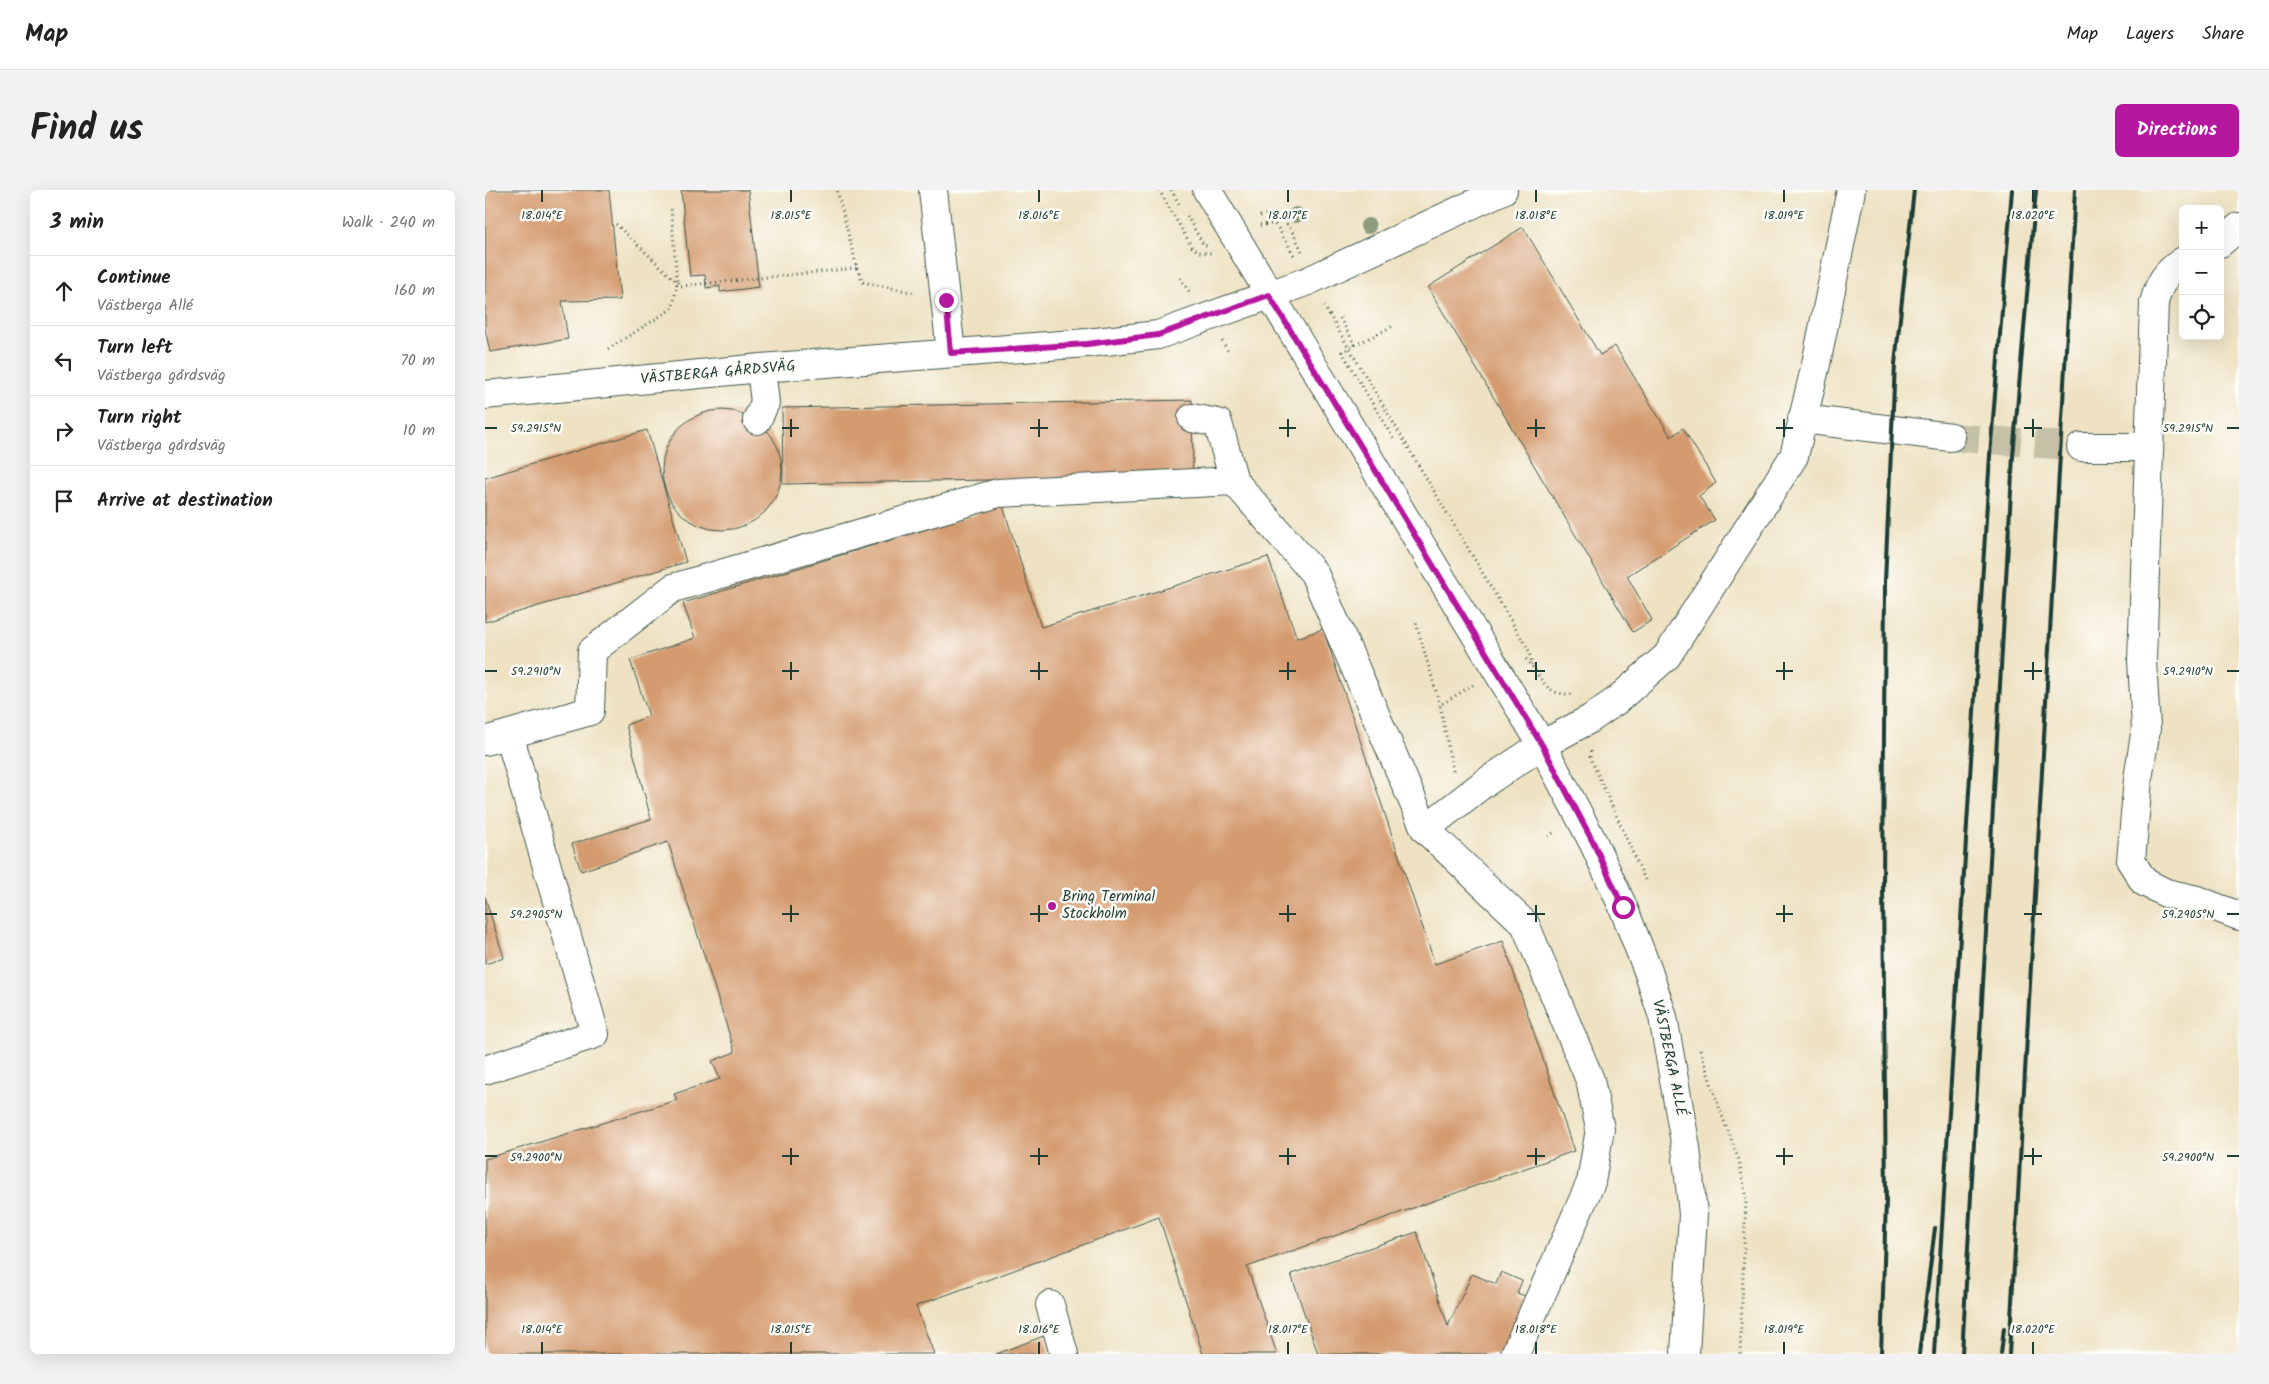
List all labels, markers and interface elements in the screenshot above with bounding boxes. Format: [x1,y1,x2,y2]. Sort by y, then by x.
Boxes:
text: Map [25,15,68,54]
text: Map [2067,20,2098,49]
text: Layers [2126,20,2174,49]
text: Share [2202,20,2244,49]
text: Find us [30,102,143,158]
button: Directions [2115,104,2239,157]
map controls [2179,205,2224,340]
button: + [2179,205,2224,250]
text: 3 min [50,206,104,239]
text: 18.014°E [521,206,564,225]
text: 18.015°E [770,206,813,225]
text: 18.016°E [1018,206,1061,225]
text: 18.017°E [1268,206,1309,225]
text: 18.018°E [1515,206,1558,225]
text: 18.019°E [1764,206,1805,225]
text: 18.020°E [2011,206,2056,225]
text: Walk · 240 m [342,210,435,235]
button: − [2179,250,2224,295]
text: Continue [97,263,170,293]
icon: ahead [50,277,78,305]
text: 160 m [394,278,435,303]
route end [935,289,958,312]
text: Västberga Allé [97,293,193,318]
button: locate [2179,295,2224,340]
text: Turn left [97,333,172,363]
icon: left [50,347,78,375]
text: 70 m [400,348,435,373]
street label: VÄSTBERGA GÅRDSVÄG [640,354,796,392]
text: Västberga gårdsväg [97,363,226,388]
text: Turn right [97,403,182,433]
icon: right [50,417,78,445]
text: 10 m [403,418,435,443]
text: 59.2915°N [511,419,561,438]
text: 59.2915°N [2163,419,2213,438]
text: Västberga gårdsväg [97,433,226,458]
text: Arrive at destination [97,486,273,516]
icon: arrive [50,487,78,515]
text: 59.2910°N [511,662,561,681]
text: 59.2910°N [2163,662,2213,681]
place label: Bring Terminal Stockholm [1062,885,1156,926]
route start [1612,896,1635,919]
marker: Bring Terminal Stockholm [1046,900,1058,912]
text: 59.2905°N [510,905,562,924]
text: 59.2905°N [2162,905,2214,924]
street label: VÄSTBERGA ALLÉ [1645,997,1693,1120]
text: 59.2900°N [510,1148,562,1167]
text: 59.2900°N [2162,1148,2214,1167]
text: 18.014°E [521,1320,564,1339]
text: 18.015°E [770,1320,813,1339]
text: 18.016°E [1018,1320,1061,1339]
text: 18.017°E [1268,1320,1309,1339]
text: 18.018°E [1515,1320,1558,1339]
text: 18.019°E [1764,1320,1805,1339]
text: 18.020°E [2011,1320,2056,1339]

